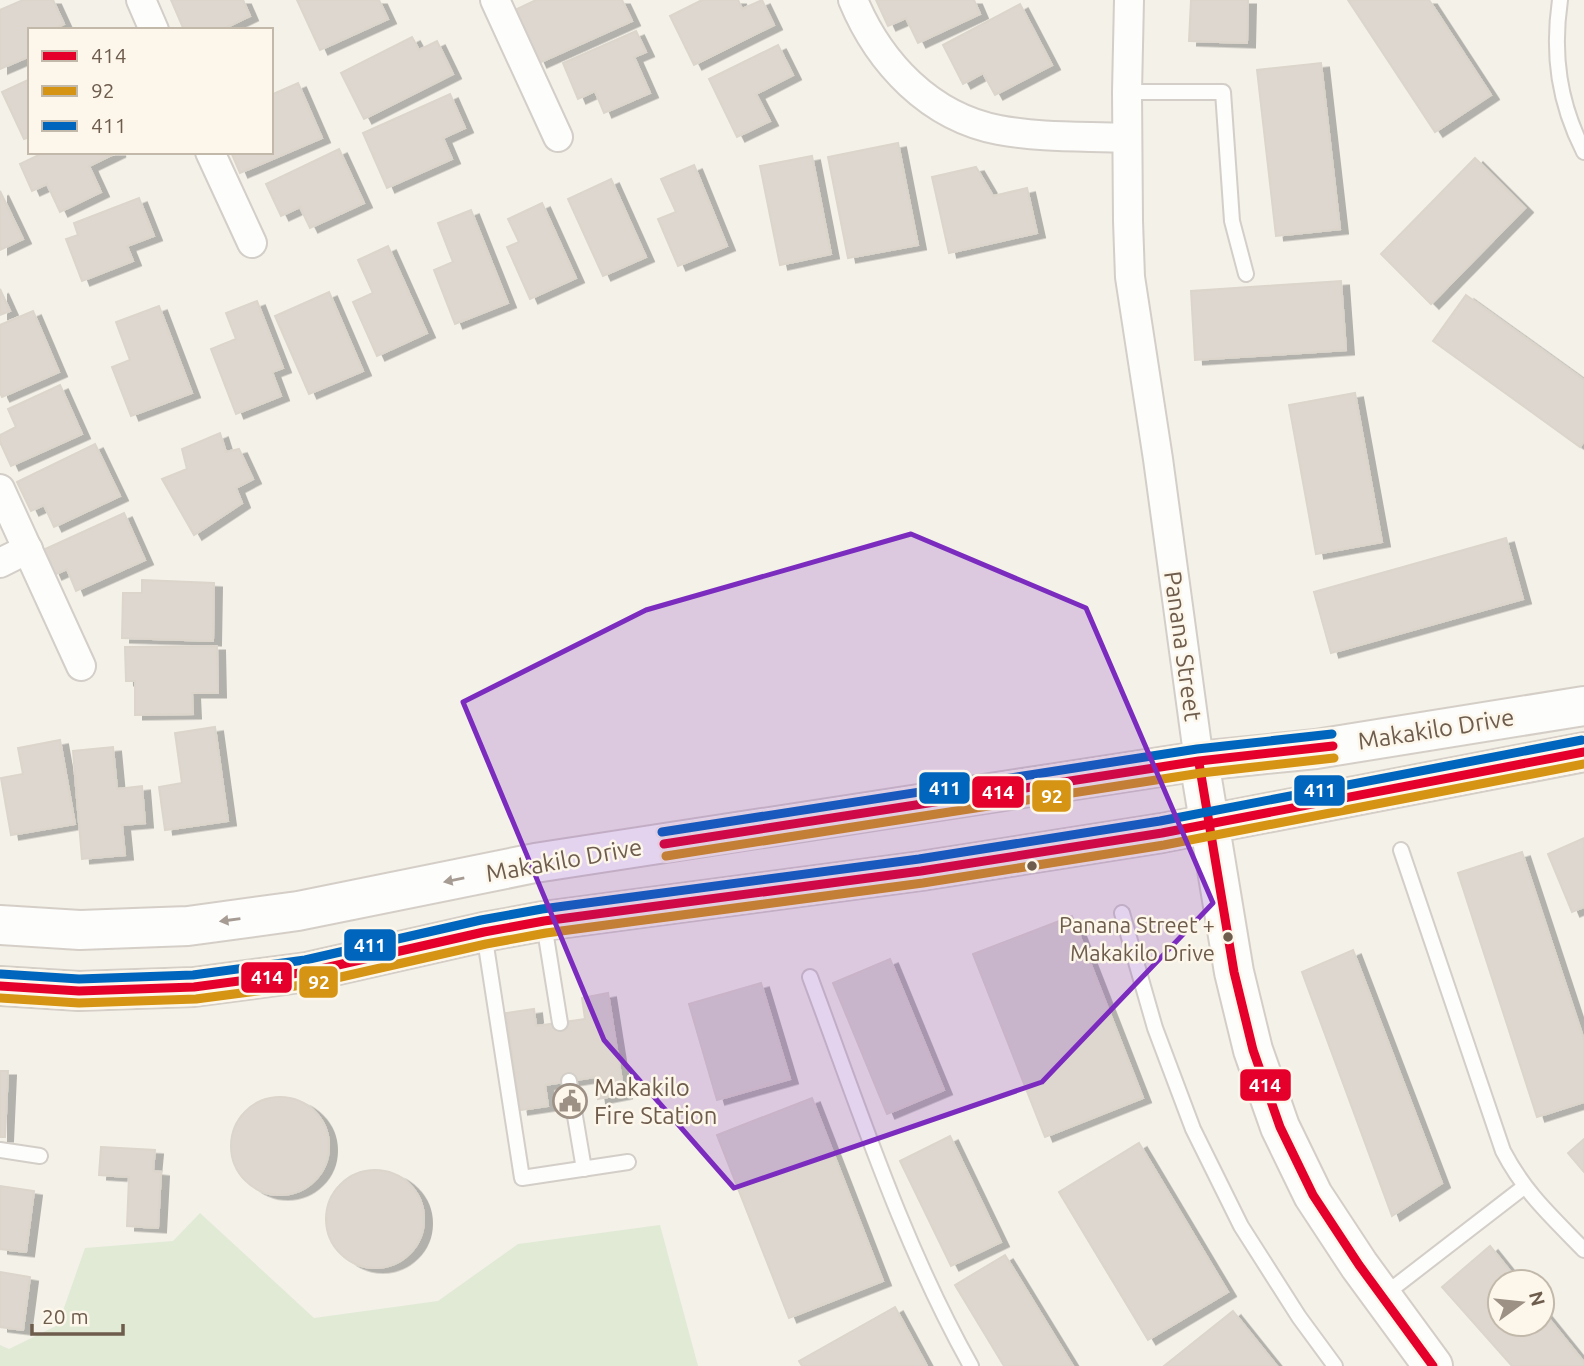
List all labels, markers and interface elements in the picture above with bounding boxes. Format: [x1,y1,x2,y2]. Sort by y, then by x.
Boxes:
legend [28,28,273,154]
text: 414 [91,43,127,67]
text: 92 [91,78,115,102]
text: 411 [91,113,127,137]
street label: Panana Street [1159,569,1207,723]
street label: Makakilo Drive [1356,703,1516,755]
line badge: 411 [918,771,971,805]
line badge: 411 [1293,774,1346,807]
line badge: 414 [971,775,1025,809]
text: 411 [929,777,961,799]
line badge: 92 [1031,779,1072,813]
text: 411 [1304,779,1336,801]
text: 414 [982,781,1014,803]
text: 92 [1041,785,1063,807]
street label: Makakilo Drive [484,833,644,887]
unlabelled marker [1025,859,1039,873]
one-way arrow [443,874,465,885]
place label: Panana Street + Makakilo Drive [1059,912,1215,965]
one-way arrow [219,915,241,926]
line badge: 411 [343,928,397,962]
marker: Panana Street + Makakilo Drive [1221,930,1235,944]
text: 411 [354,934,386,956]
line badge: 414 [240,961,293,994]
line badge: 92 [298,965,339,999]
text: 414 [251,966,283,988]
text: 92 [308,971,330,993]
line badge: 414 [1239,1068,1292,1102]
place label: Makakilo Fire Station [594,1074,718,1129]
text: 414 [1249,1074,1281,1096]
public building icon: Makakilo Fire Station [551,1082,589,1120]
north arrow [1486,1268,1556,1338]
text: N [1525,1289,1550,1308]
scale bar [32,1292,122,1336]
text: 20 m [42,1304,89,1328]

